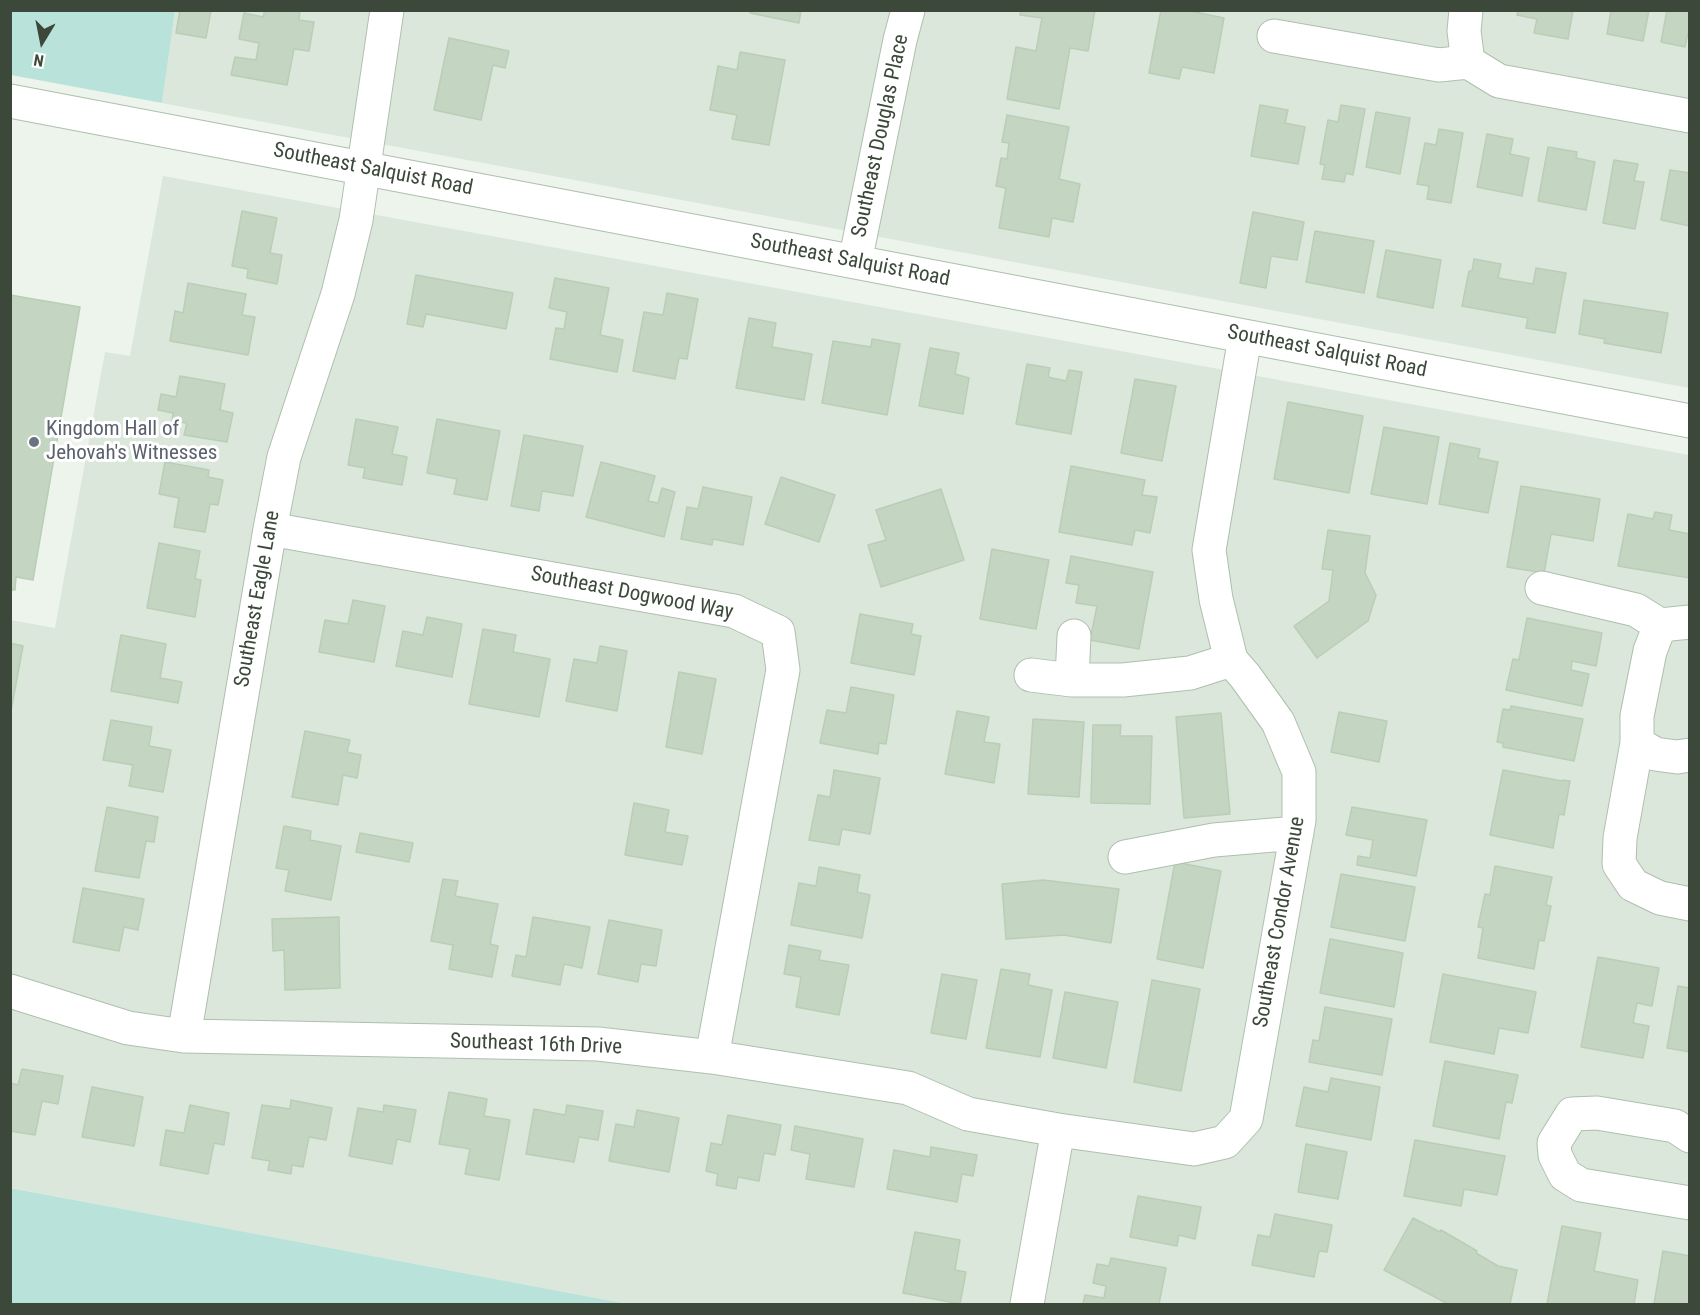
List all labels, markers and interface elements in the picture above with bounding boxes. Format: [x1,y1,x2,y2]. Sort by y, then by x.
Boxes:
north arrow [12,12,72,72]
street label: Southeast Douglas Place [847,32,915,240]
text: N [32,50,45,70]
street label: Southeast Salquist Road [271,138,475,202]
street label: Southeast Salquist Road [748,229,952,293]
street label: Southeast Salquist Road [1225,320,1429,384]
place label: Kingdom Hall of Jehovah's Witnesses [46,417,217,467]
marker: Kingdom Hall of Jehovah's Witnesses [27,435,41,449]
street label: Southeast Eagle Lane [230,509,286,689]
street label: Southeast Dogwood Way [529,562,735,626]
street label: Southeast Condor Avenue [1249,815,1311,1029]
street label: Southeast 16th Drive [449,1029,623,1061]

